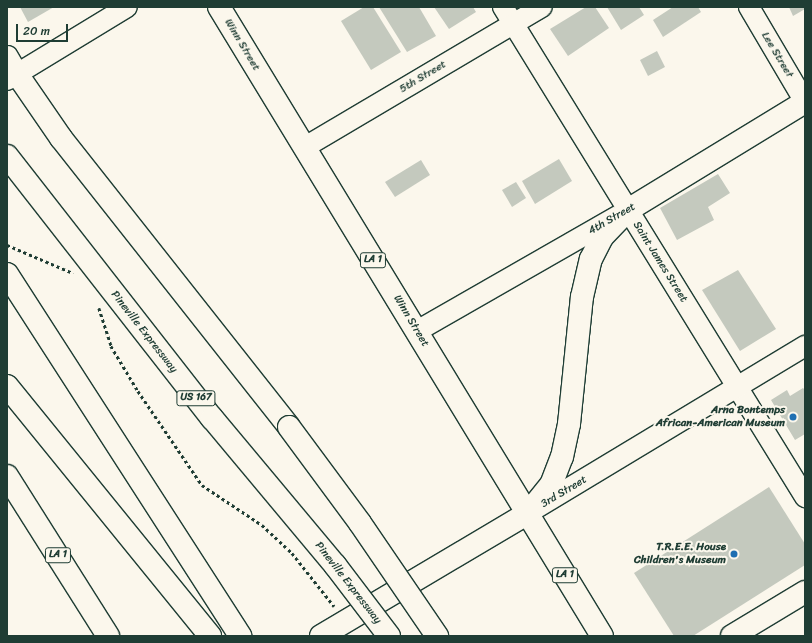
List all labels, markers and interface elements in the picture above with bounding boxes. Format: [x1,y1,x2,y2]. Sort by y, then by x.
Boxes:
scale bar [18,16,70,42]
street label: Winn Street [221,17,263,73]
text: 20 m [23,20,50,42]
street label: Lee Street [758,30,796,80]
street label: 5th Street [397,58,449,96]
street label: 4th Street [586,200,638,238]
street label: Saint James Street [630,219,690,305]
road number: LA 1 [359,252,387,268]
street label: Pineville Expressway [108,288,180,376]
street label: Winn Street [390,293,432,349]
road number: US 167 [176,390,216,406]
place label: Arna Bontemps African-American Museum [655,404,785,430]
marker: Arna Bontemps African-American Museum [788,412,798,422]
street label: 3rd Street [539,473,589,511]
street label: Pineville Expressway [312,539,384,627]
place label: T.R.E.E. House Children's Museum [634,541,726,567]
road number: LA 1 [44,547,72,563]
marker: T.R.E.E. House Children's Museum [729,549,739,559]
road number: LA 1 [551,567,579,583]

